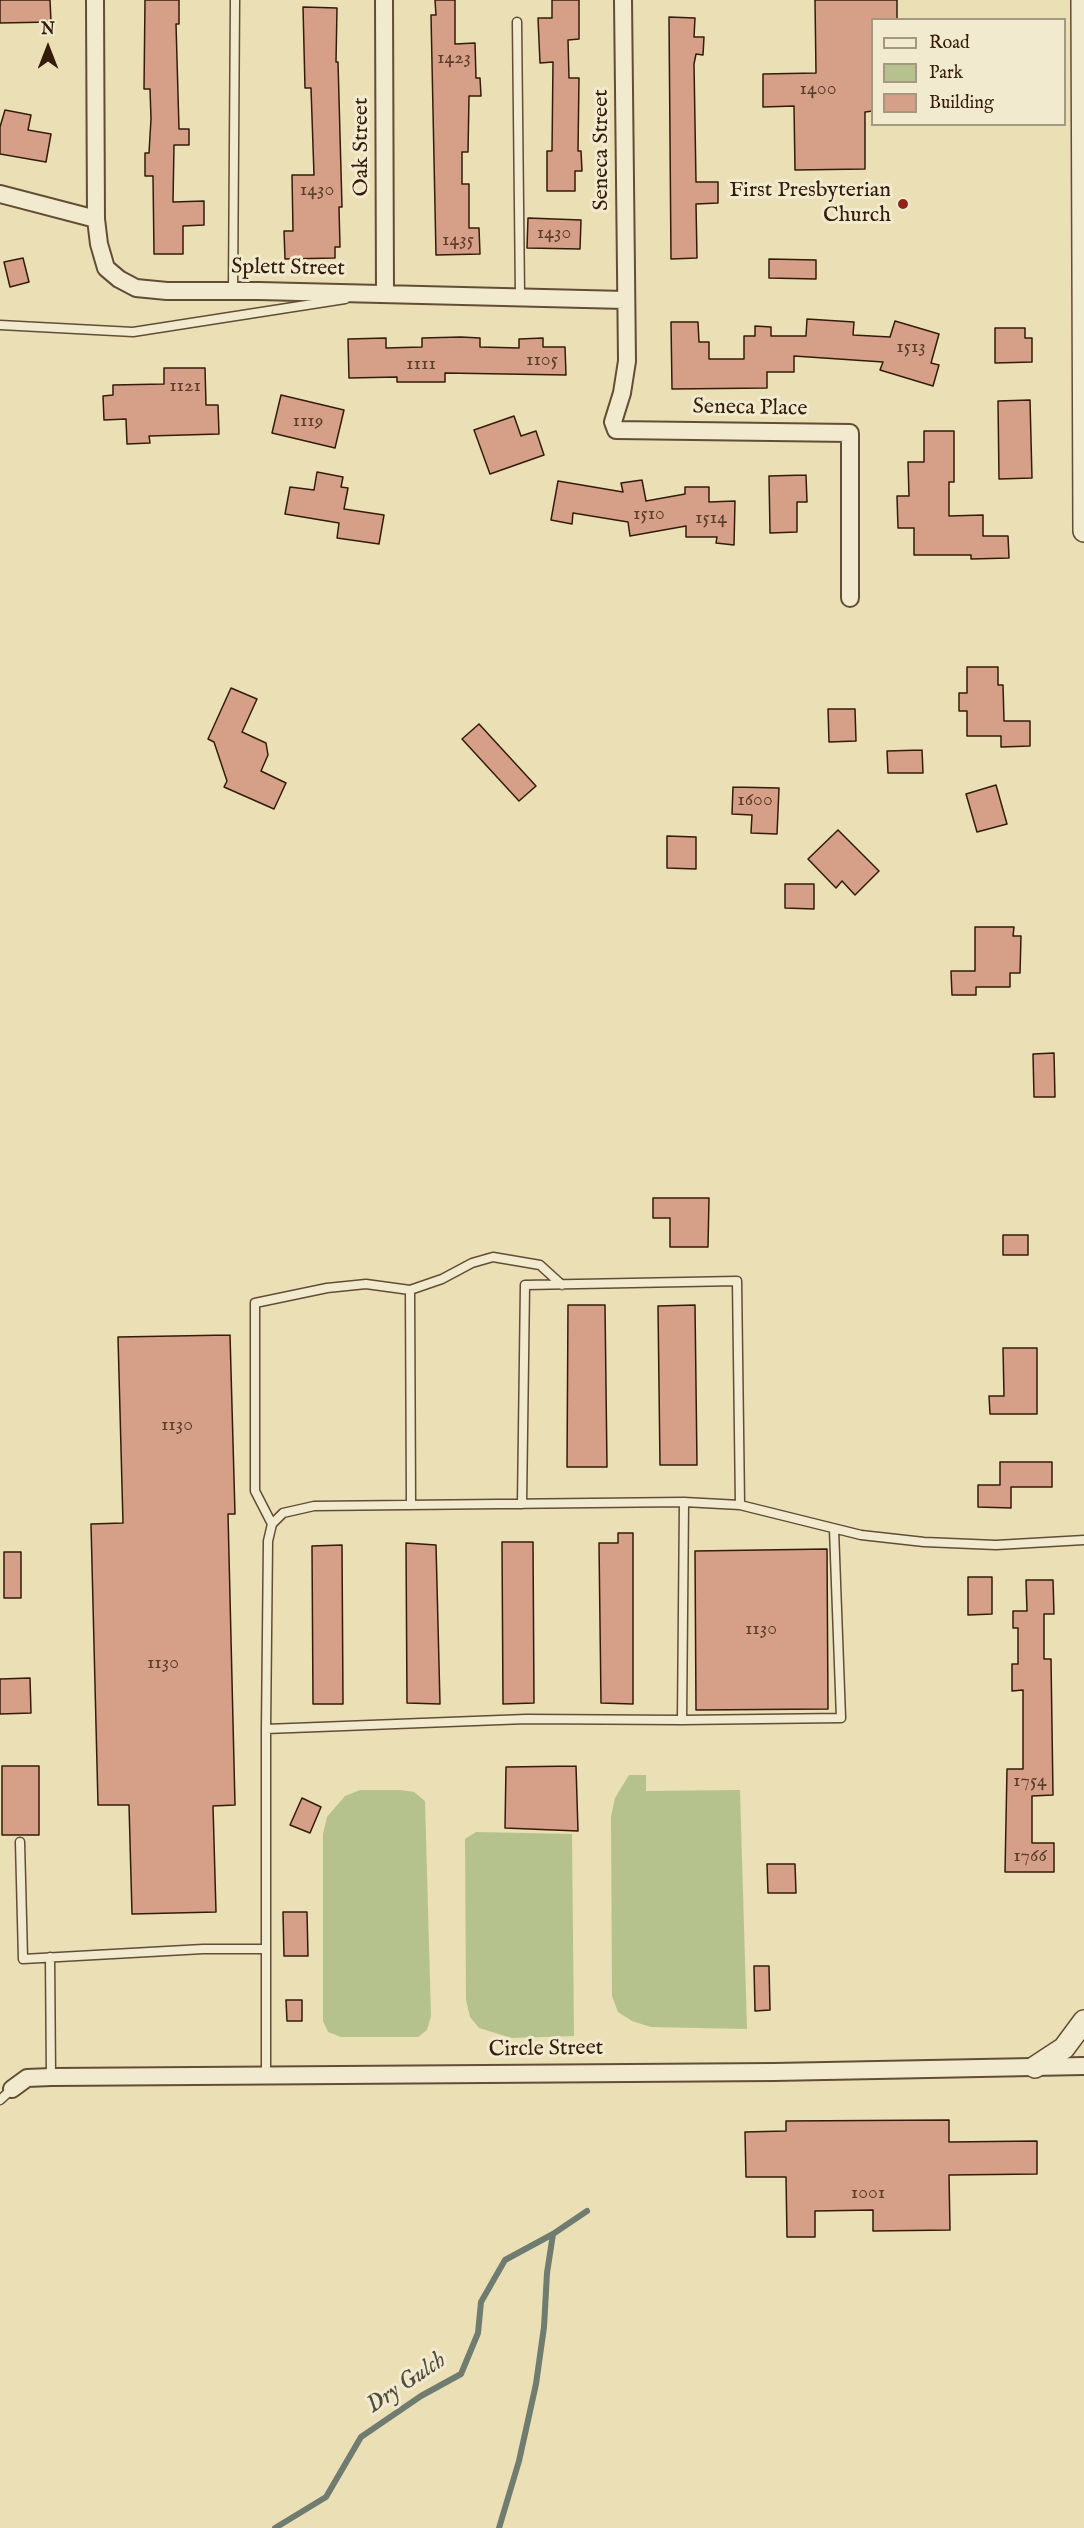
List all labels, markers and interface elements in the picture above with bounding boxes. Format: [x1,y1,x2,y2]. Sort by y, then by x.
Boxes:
north arrow [18,18,78,78]
legend [871,18,1066,126]
text: N [41,20,55,40]
text: Road [929,32,970,55]
house number: 1423 [437,47,471,71]
text: Park [929,62,963,85]
house number: 1400 [800,78,836,102]
street label: Seneca Street [589,89,615,211]
text: Building [929,92,994,115]
street label: Oak Street [349,98,375,196]
place label: First Presbyterian Church [729,178,891,230]
house number: 1430 [300,179,334,203]
marker: First Presbyterian Church [896,197,910,211]
house number: 1430 [537,222,571,246]
house number: 1435 [442,229,474,253]
street label: Splett Street [231,255,345,283]
house number: 1513 [896,336,926,360]
house number: 1105 [526,349,558,373]
house number: 1111 [406,353,436,377]
house number: 1121 [169,375,201,399]
street label: Seneca Place [692,395,808,423]
house number: 1119 [292,410,324,434]
house number: 1510 [633,503,665,527]
house number: 1514 [695,507,727,531]
house number: 1600 [737,789,773,813]
house number: 1130 [161,1414,193,1438]
house number: 1130 [745,1618,777,1642]
house number: 1130 [147,1652,179,1676]
house number: 1754 [1013,1770,1047,1794]
house number: 1766 [1013,1845,1047,1869]
street label: Circle Street [489,2036,603,2064]
house number: 1001 [851,2182,885,2206]
water label: Dry Gulch [362,2347,452,2421]

